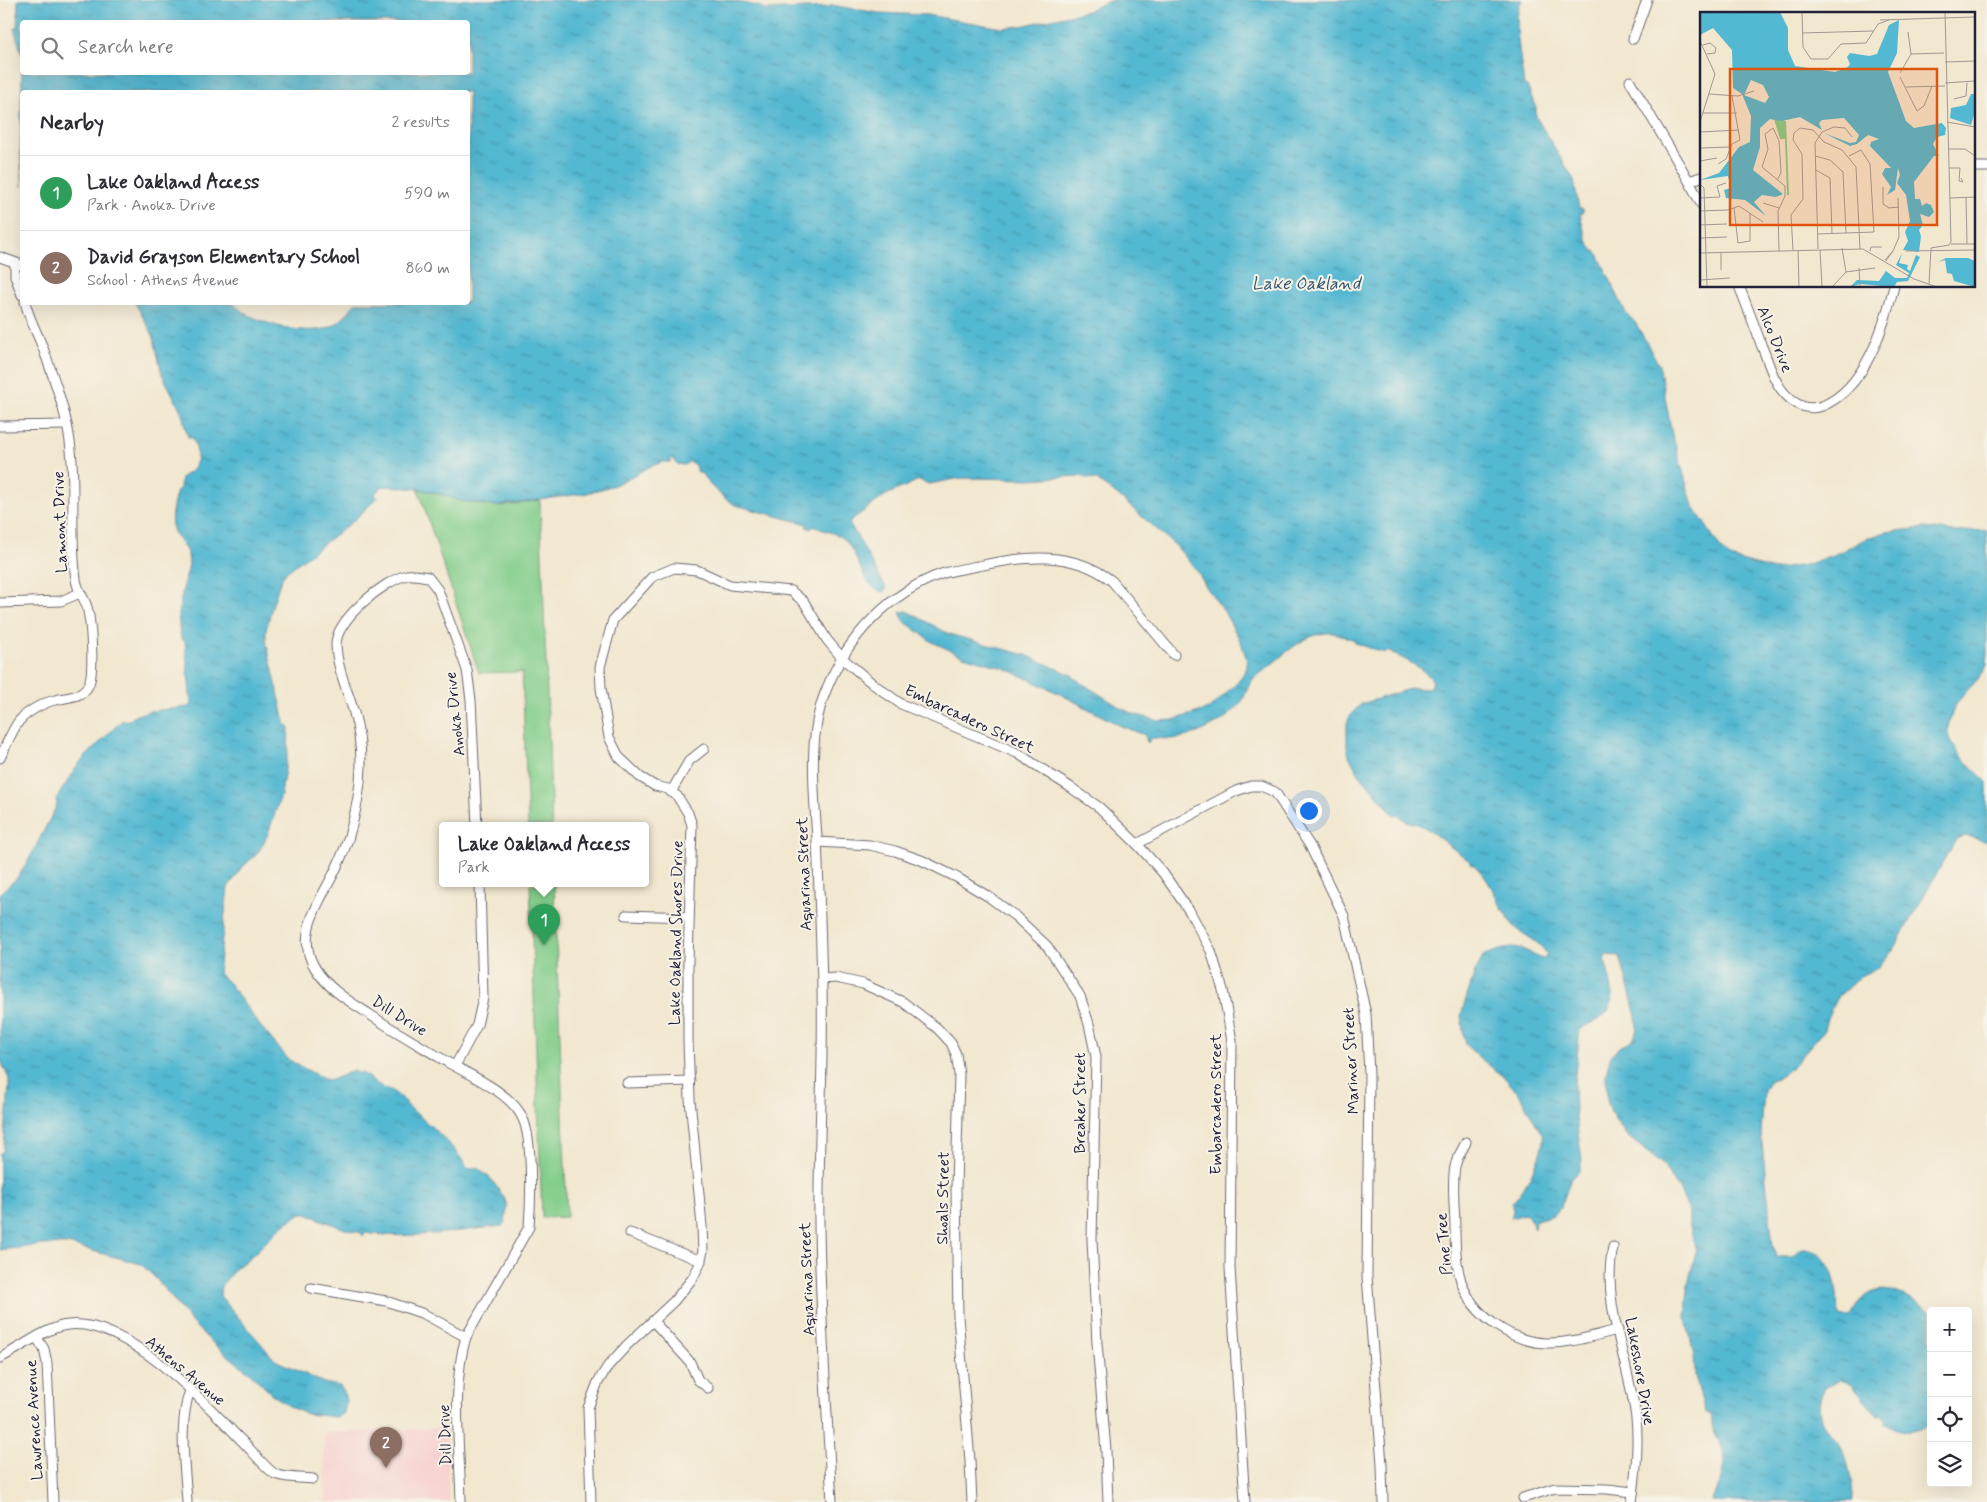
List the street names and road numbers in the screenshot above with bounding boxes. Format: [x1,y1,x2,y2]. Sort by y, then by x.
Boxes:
street label: Alco Drive [1752,303,1797,376]
street label: Lamont Drive [48,471,73,573]
street label: Anoka Drive [441,671,470,757]
street label: Embarcadero Street [901,680,1038,759]
street label: Aquarina Street [792,816,817,931]
street label: Lake Oakland Shores Drive [664,840,689,1026]
street label: Dill Drive [368,991,431,1041]
street label: Mariner Street [1338,1007,1365,1115]
street label: Embarcadero Street [1206,1033,1227,1175]
street label: Breaker Street [1070,1052,1091,1154]
street label: Shoals Street [932,1151,955,1245]
street label: Pine Tree [1431,1212,1458,1276]
street label: Aquarina Street [795,1221,820,1336]
street label: Lakeshore Drive [1620,1316,1659,1427]
street label: Athens Avenue [141,1332,229,1411]
street label: Lawrence Avenue [21,1359,48,1481]
street label: Dill Drive [434,1404,457,1466]

